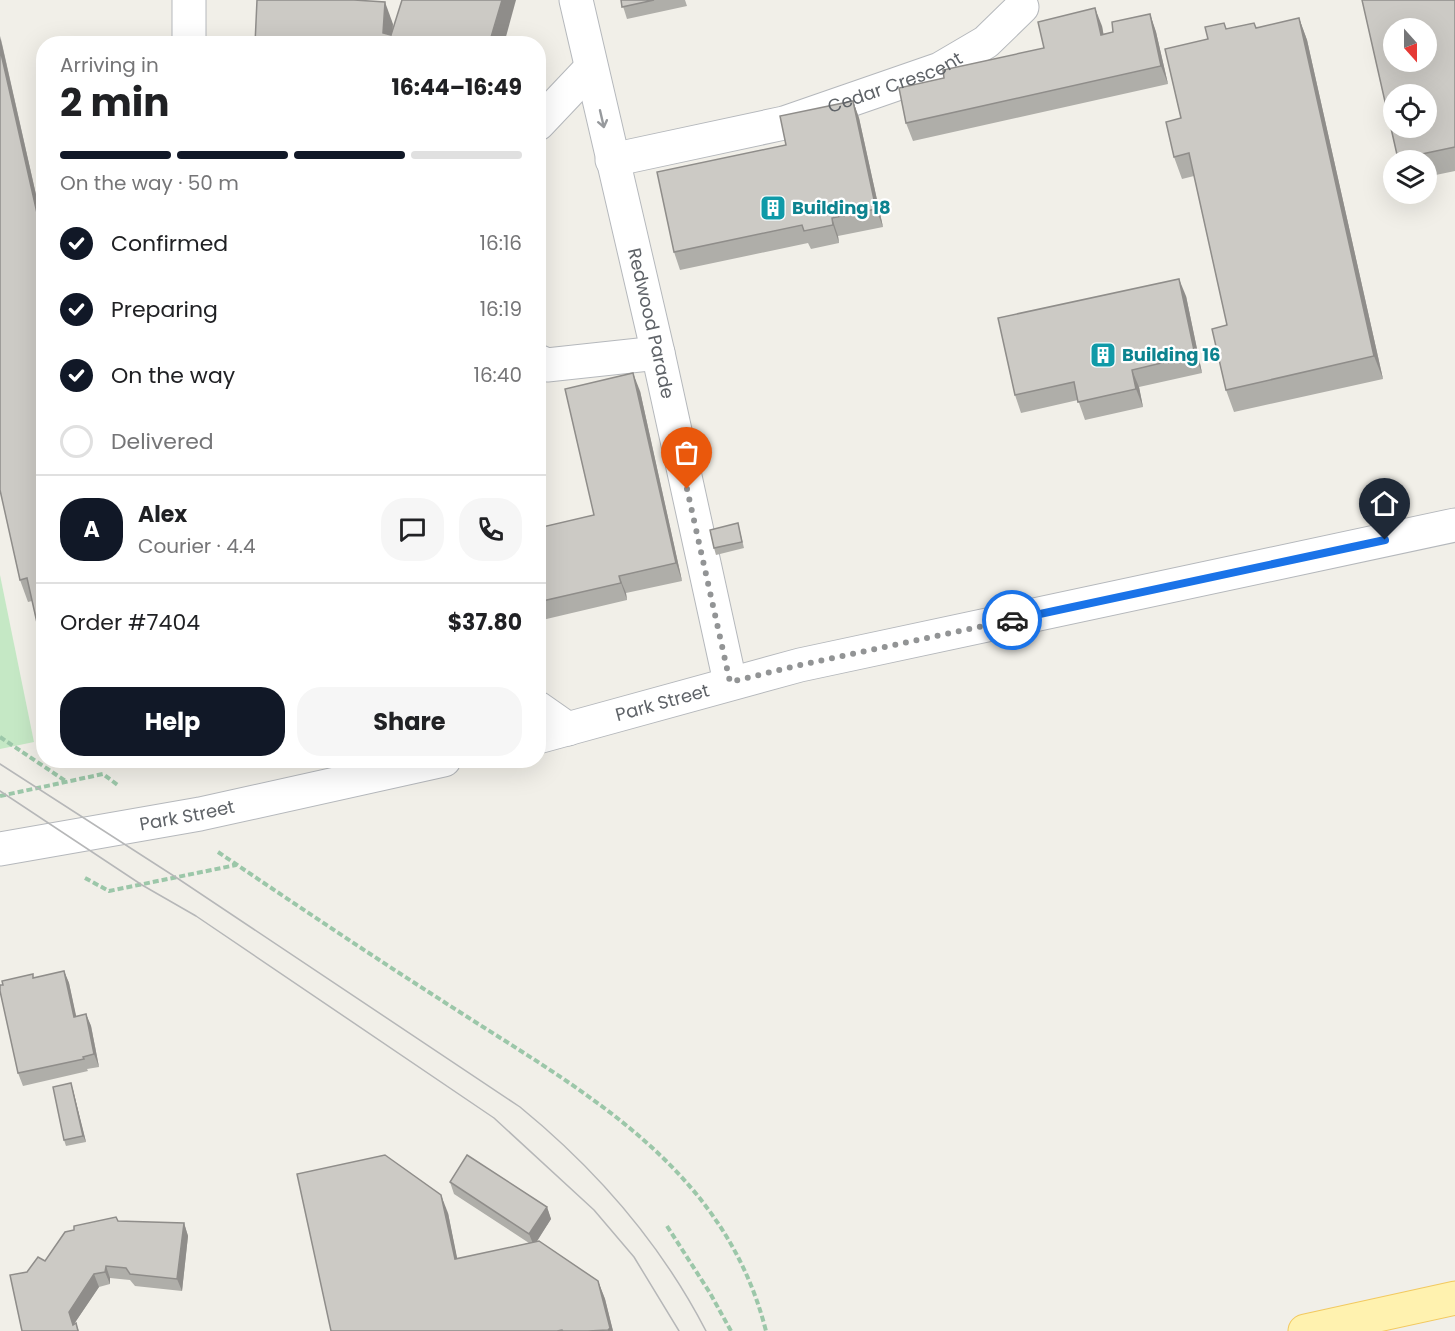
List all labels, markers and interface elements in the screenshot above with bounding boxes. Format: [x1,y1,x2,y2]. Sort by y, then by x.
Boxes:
north arrow [1383,18,1437,72]
map controls [1383,18,1437,204]
street label: Cedar Crescent [824,46,967,119]
text: Arriving in [60,51,159,79]
text: 16:44–16:49 [391,72,522,103]
text: 2 min [60,75,170,130]
button: locate [1383,84,1437,138]
one-way arrow [597,109,609,128]
button: layers [1383,150,1437,204]
text: On the way · 50 m [60,169,239,197]
building icon: Building 18 [758,193,788,223]
place label: Building 18 [792,195,891,220]
icon: check [60,227,93,260]
text: Confirmed [111,228,228,259]
text: 16:16 [480,229,522,257]
street label: Redwood Parade [622,245,681,401]
icon: check [60,293,93,326]
text: Preparing [111,294,218,325]
text: 16:19 [480,295,522,323]
building icon: Building 16 [1088,340,1118,370]
place label: Building 16 [1122,342,1221,367]
icon: check [60,359,93,392]
text: On the way [111,360,235,391]
text: 16:40 [474,361,522,389]
text: Delivered [111,426,214,457]
pin [661,427,712,489]
icon: bag [670,436,703,469]
pin [1359,478,1410,540]
icon: home [1368,487,1401,520]
button: chat [381,498,444,561]
button: phone [459,498,522,561]
text: Alex [138,499,187,530]
text: A [83,514,100,545]
text: Courier · 4.4 [138,532,256,560]
courier [982,590,1042,650]
icon: car [996,604,1029,637]
text: Order #7404 [60,607,200,638]
text: $37.80 [448,607,522,638]
street label: Park Street [613,678,712,727]
button: Help [60,687,285,756]
button: Share [297,687,522,756]
street label: Park Street [138,794,237,836]

